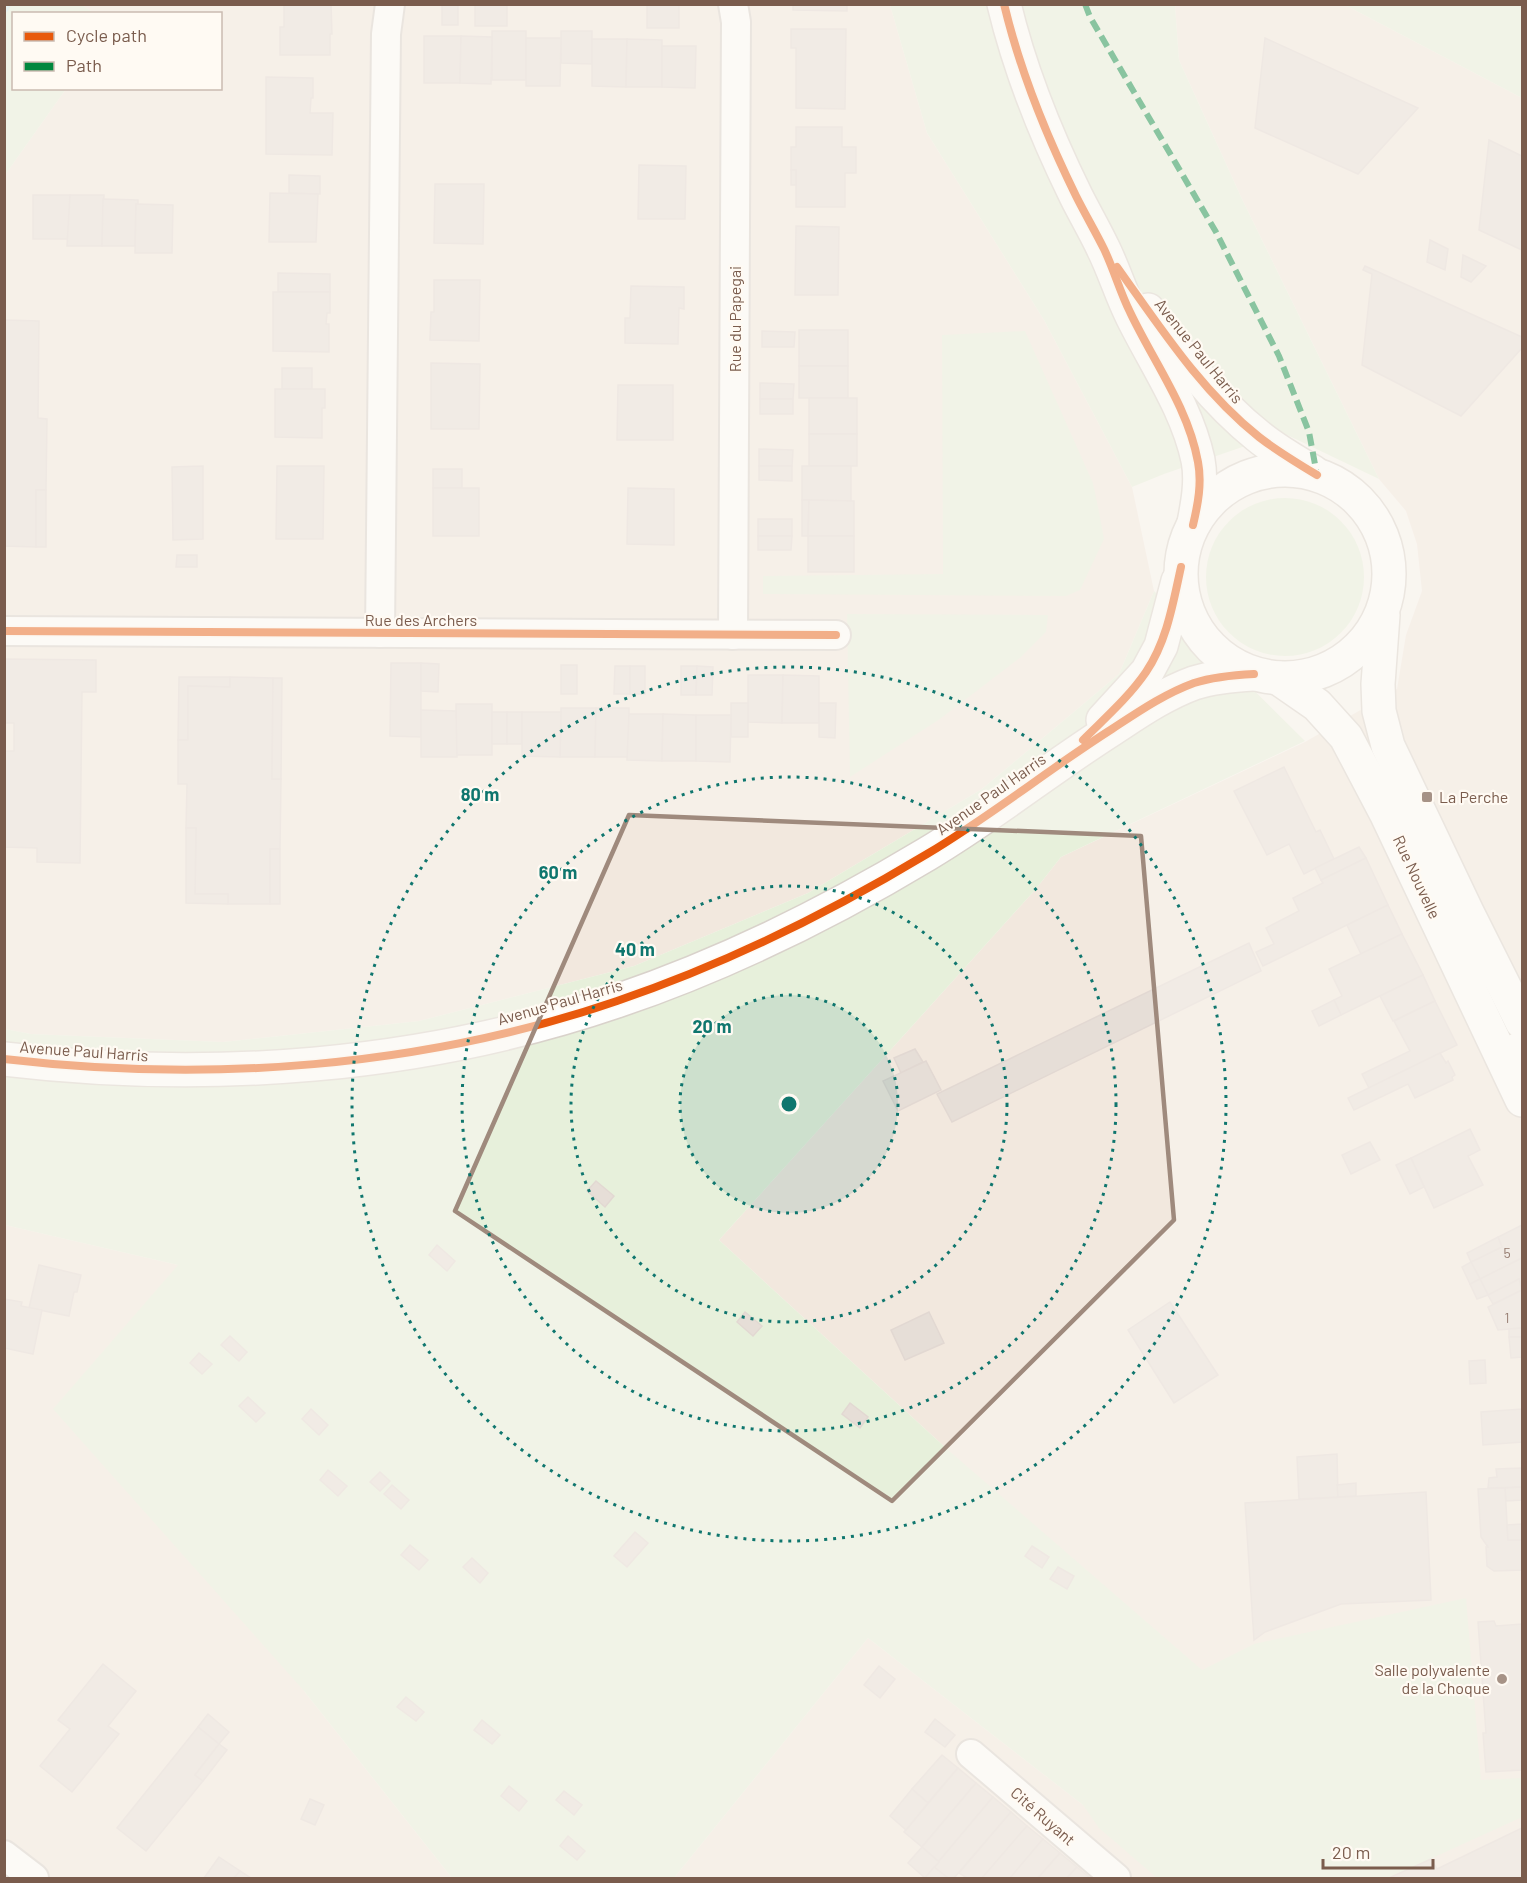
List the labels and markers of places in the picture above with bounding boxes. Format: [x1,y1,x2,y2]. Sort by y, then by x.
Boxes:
place label: La Perche [1439,787,1508,806]
marker: La Perche [1420,790,1434,804]
centre of rings [779,1094,799,1114]
place label: Salle polyvalente de la Choque [1374,1660,1490,1697]
marker: Salle polyvalente de la Choque [1495,1672,1509,1686]

